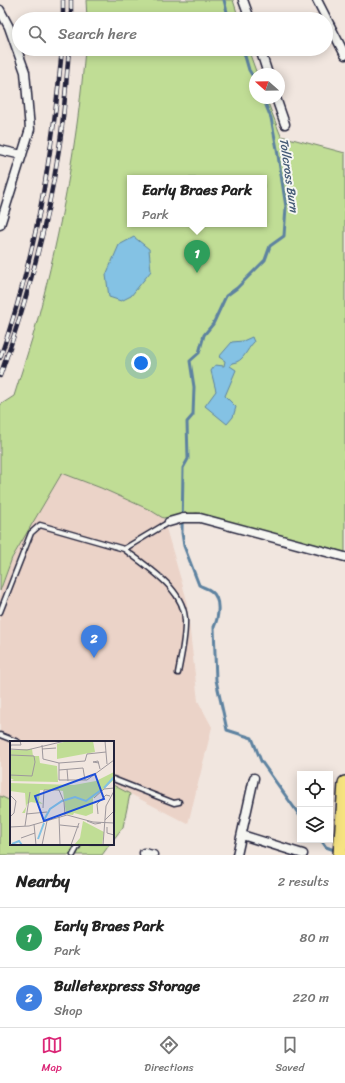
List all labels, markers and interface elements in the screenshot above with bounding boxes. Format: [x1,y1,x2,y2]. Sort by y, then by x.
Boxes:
search box [12,12,333,56]
text: Search here [58,21,137,47]
icon: search [26,23,48,45]
north arrow [249,68,285,104]
water label: Tollcross Burn [273,137,305,215]
popup [127,175,267,227]
text: Early Braes Park [142,177,252,203]
text: Park [142,203,169,226]
pin: 1 [184,240,210,273]
your location [131,353,151,373]
pin: 2 [81,625,107,658]
inset map [10,741,114,845]
map controls [297,771,333,843]
button: locate [297,771,333,807]
button: layers [297,807,333,843]
text: Nearby [16,866,70,896]
text: 2 results [278,870,329,893]
text: Early Braes Park [54,913,164,939]
text: 1 [26,926,32,949]
text: 80 m [300,926,329,949]
text: Park [54,939,81,962]
text: Bulletexpress Storage [54,973,200,999]
text: 2 [25,986,33,1009]
text: 220 m [292,986,329,1009]
text: Shop [54,999,82,1022]
tab: Map [41,1034,63,1077]
tab: Directions [144,1034,194,1077]
tab: Saved [275,1034,304,1077]

